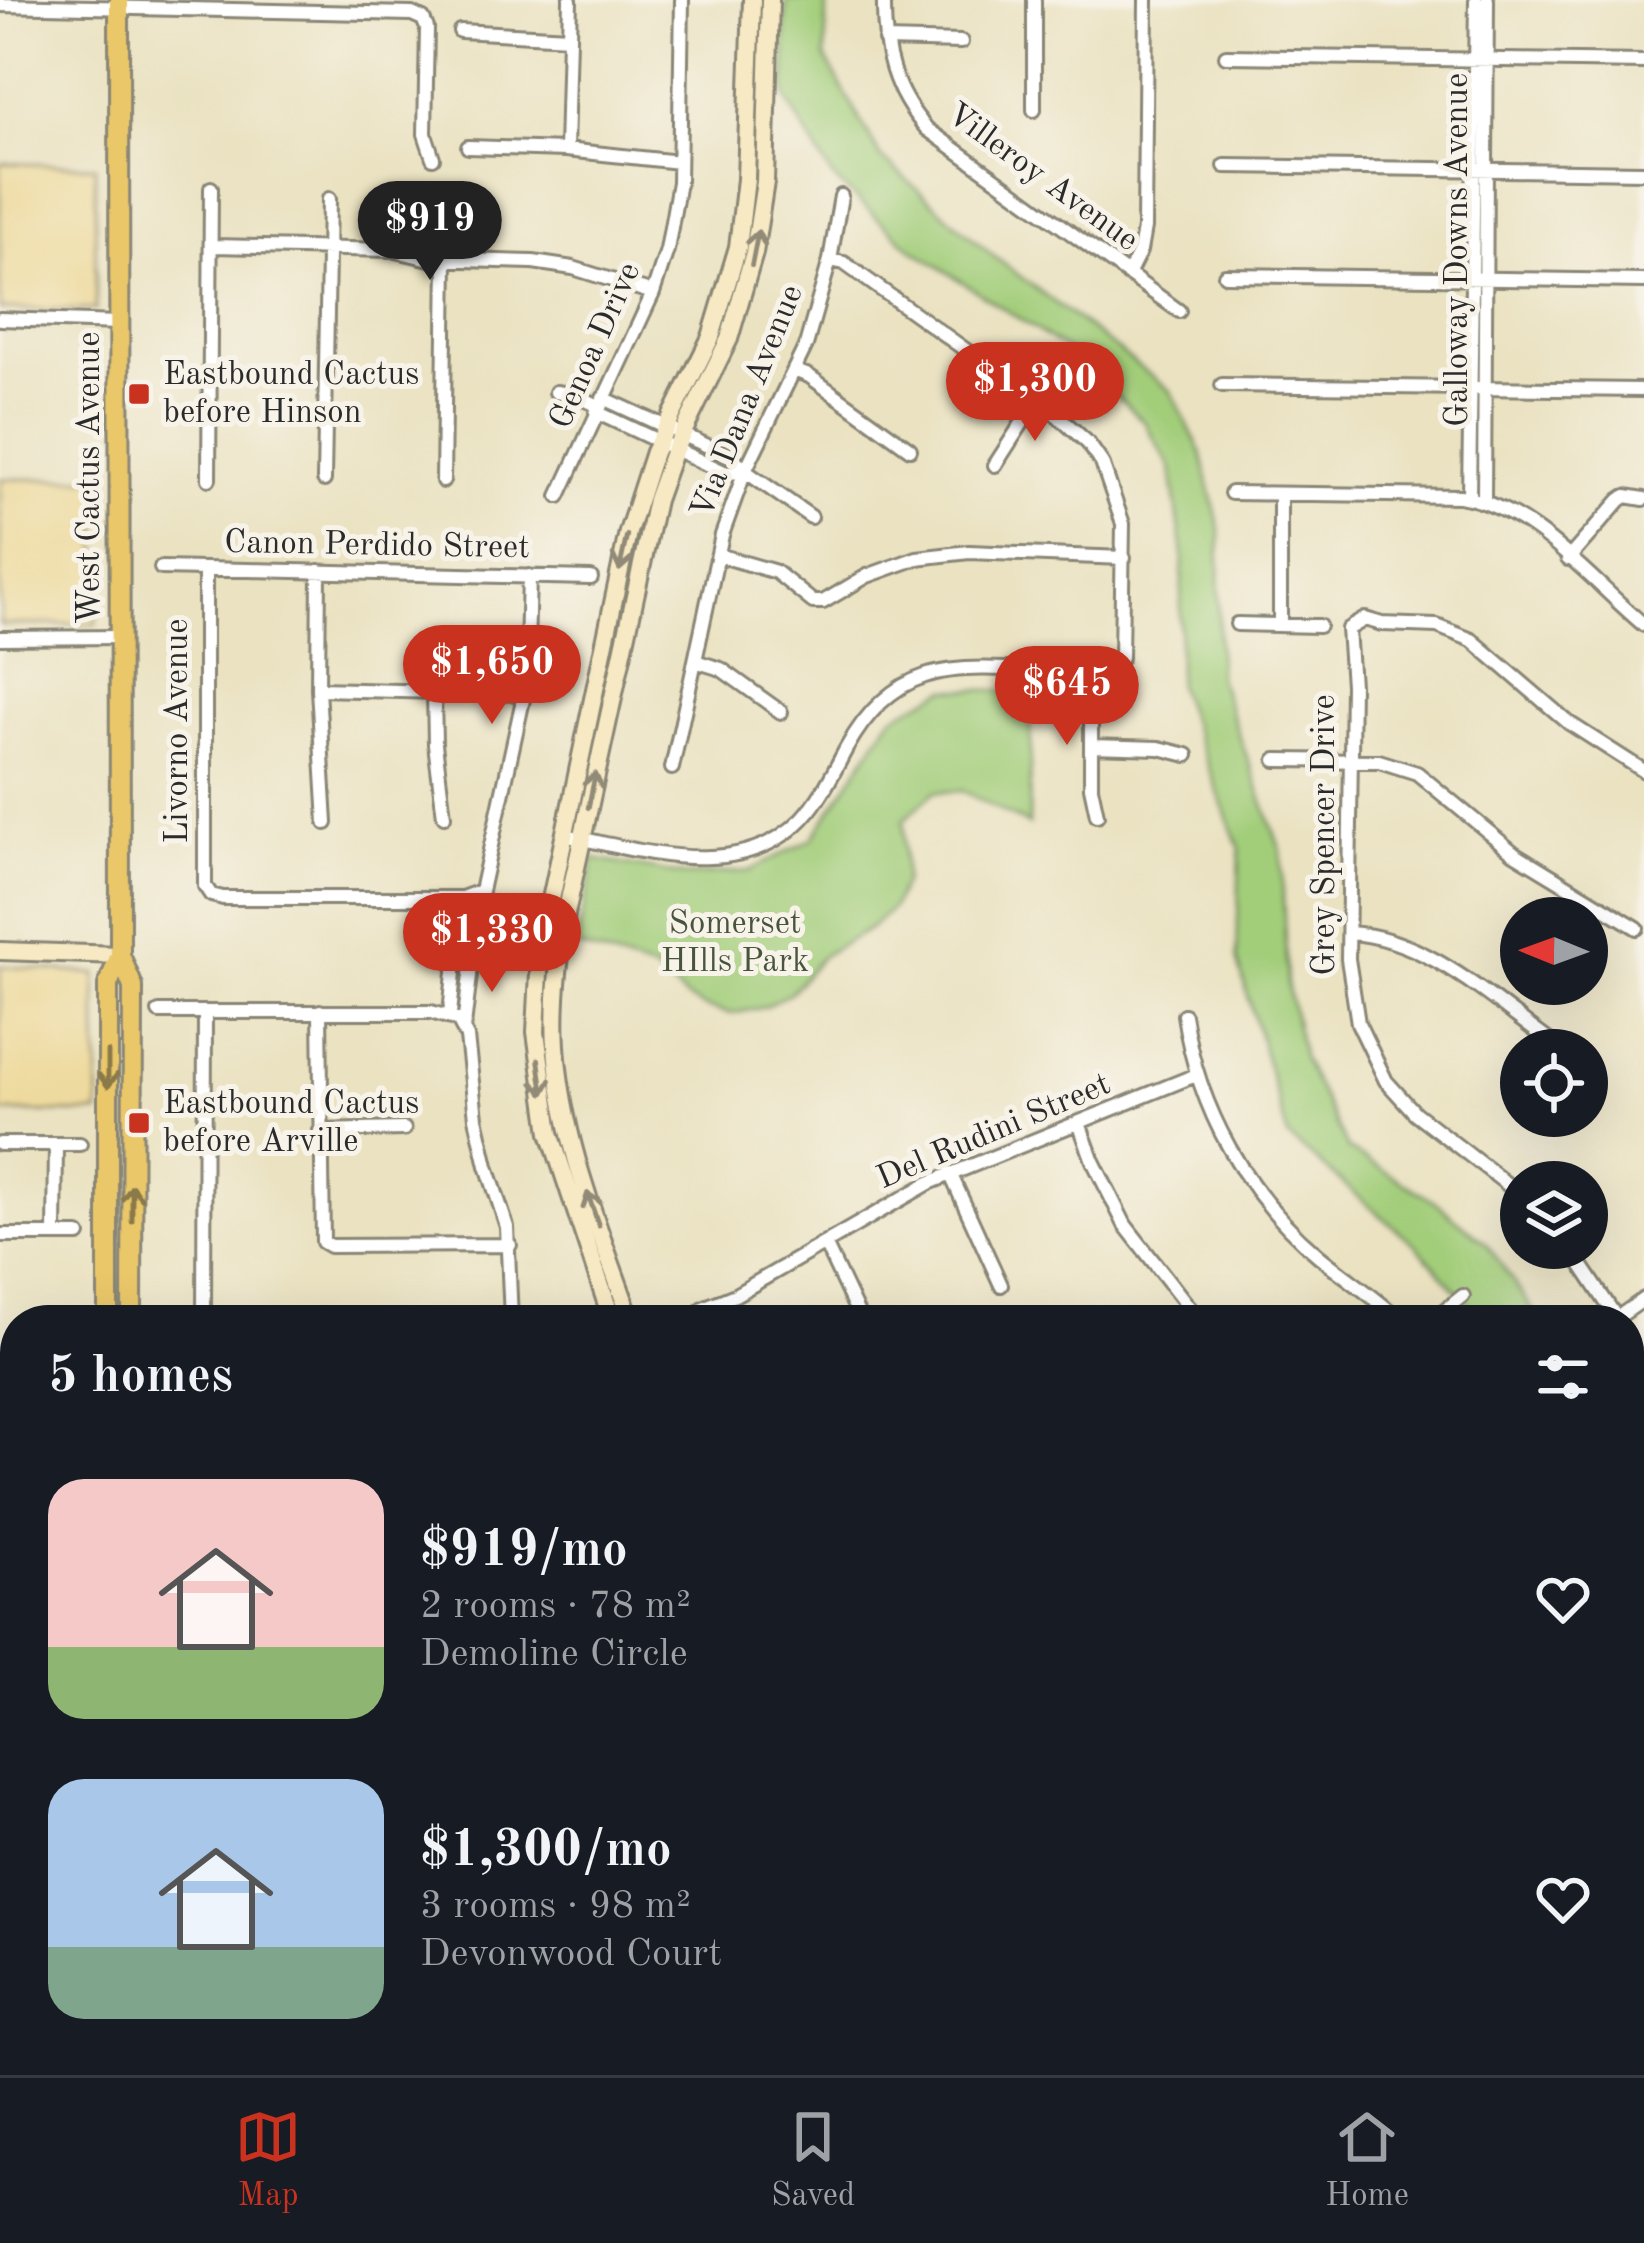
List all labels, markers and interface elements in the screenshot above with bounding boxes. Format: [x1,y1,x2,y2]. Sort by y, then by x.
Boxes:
street label: Galloway Downs Avenue [1442,73,1475,427]
street label: Villeroy Avenue [940,98,1144,258]
pin: $919 [359,181,501,283]
text: $919 [385,200,475,239]
one-way arrow [745,230,767,269]
street label: Genoa Drive [545,258,647,434]
street label: Via Dana Avenue [686,281,810,523]
street label: West Cactus Avenue [74,332,107,624]
pin: $1,300 [937,342,1133,444]
place label: Eastbound Cactus before Hinson [163,359,419,430]
text: $1,300 [973,361,1097,400]
marker: Eastbound Cactus before Hinson [126,381,152,407]
street label: Canon Perdido Street [224,527,530,565]
one-way arrow [611,533,633,572]
street label: Livorno Avenue [162,618,195,844]
pin: $1,650 [394,625,590,727]
text: $1,650 [430,644,554,683]
pin: $645 [996,646,1138,748]
text: $645 [1022,665,1112,704]
street label: Grey Spencer Drive [1309,694,1342,976]
one-way arrow [581,772,604,810]
pin: $1,330 [394,893,590,995]
north arrow [1500,897,1608,1005]
map controls [1500,897,1608,1269]
park label: Somerset HIlls Park [661,908,809,979]
text: $1,330 [430,912,554,951]
button: locate [1500,1029,1608,1137]
one-way arrow [97,1050,119,1089]
one-way arrow [530,1057,553,1096]
street label: Del Rudini Street [873,1068,1115,1196]
place label: Eastbound Cactus before Arville [163,1088,419,1159]
marker: Eastbound Cactus before Arville [126,1110,152,1136]
button: layers [1500,1161,1608,1269]
one-way arrow [121,1184,144,1223]
one-way arrow [581,1191,603,1229]
icon: filters [1530,1344,1596,1410]
text: 5 homes [48,1352,233,1403]
text: $919/mo [420,1526,628,1577]
icon: home [144,1527,288,1671]
icon: heart [1530,1566,1596,1632]
text: 2 rooms · 78 m² [420,1587,691,1626]
text: Demoline Circle [420,1635,688,1674]
text: $1,300/mo [420,1826,672,1877]
icon: home [144,1827,288,1971]
icon: heart [1530,1866,1596,1932]
text: 3 rooms · 98 m² [420,1887,691,1926]
text: Devonwood Court [420,1935,722,1974]
tab: Map [235,2104,301,2217]
tab: Saved [771,2104,855,2217]
tab: Home [1325,2104,1409,2217]

